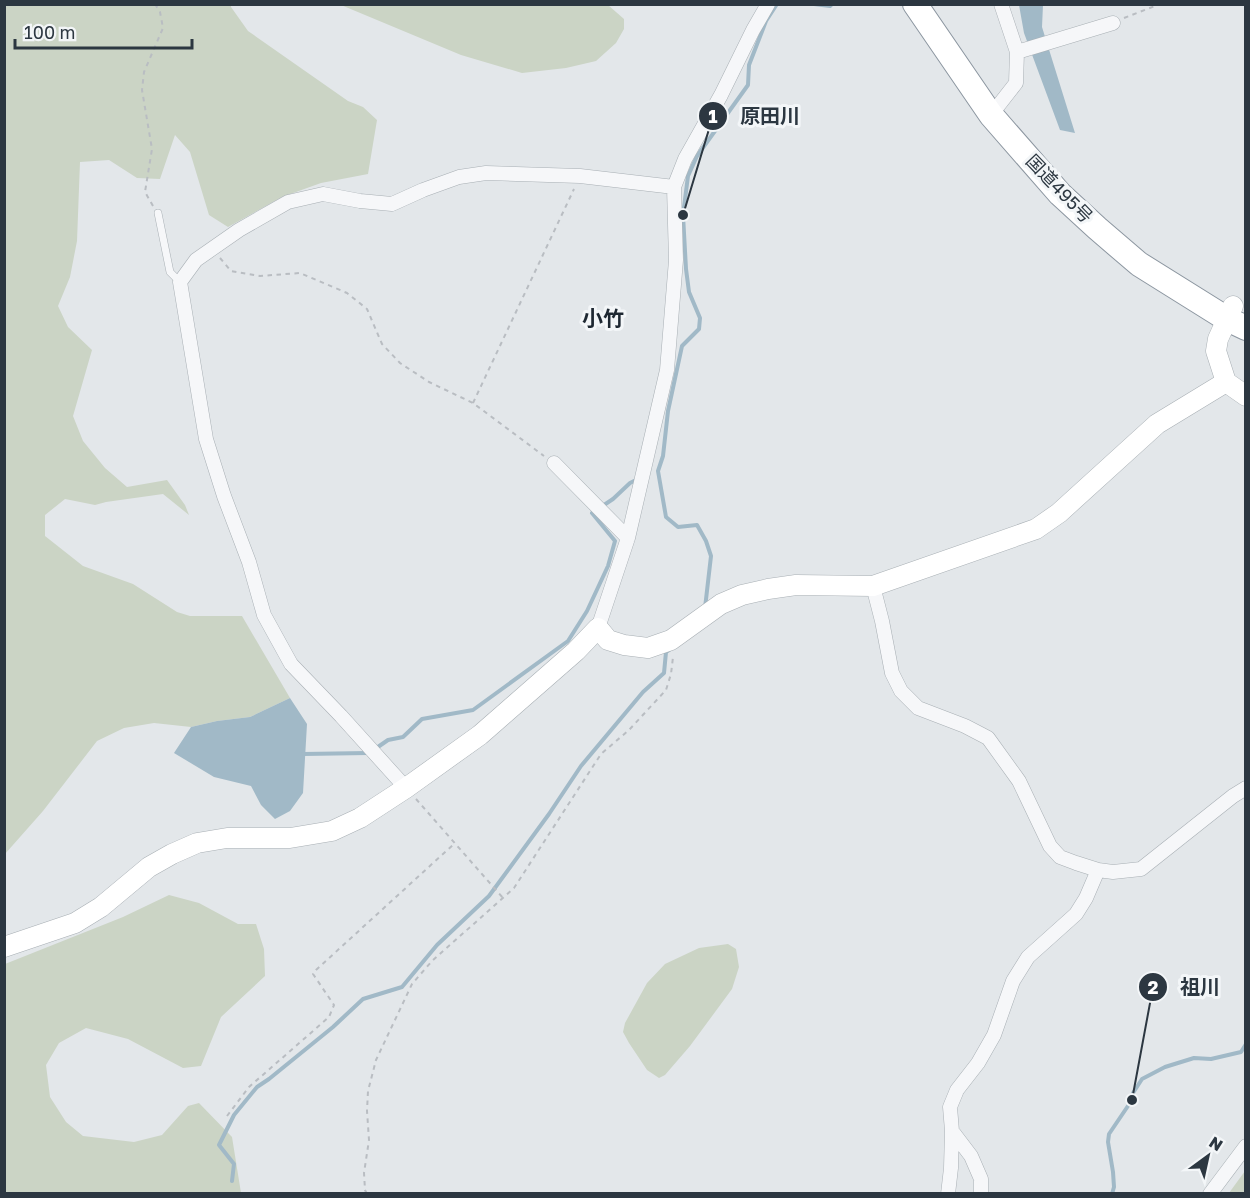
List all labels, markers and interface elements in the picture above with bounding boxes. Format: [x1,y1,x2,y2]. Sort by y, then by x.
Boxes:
scale bar [15,12,192,50]
text: 100 m [24,21,75,43]
callout: 原田川 [698,97,812,135]
text: 原田川 [740,103,800,127]
text: 1 [708,105,718,127]
street label: 国道495号 [1022,150,1098,227]
district label: 小竹 [582,305,624,331]
callout: 祖川 [1138,968,1232,1006]
text: 祖川 [1180,974,1220,998]
text: 2 [1148,976,1159,998]
north arrow [1178,1126,1238,1186]
text: N [1206,1132,1227,1155]

